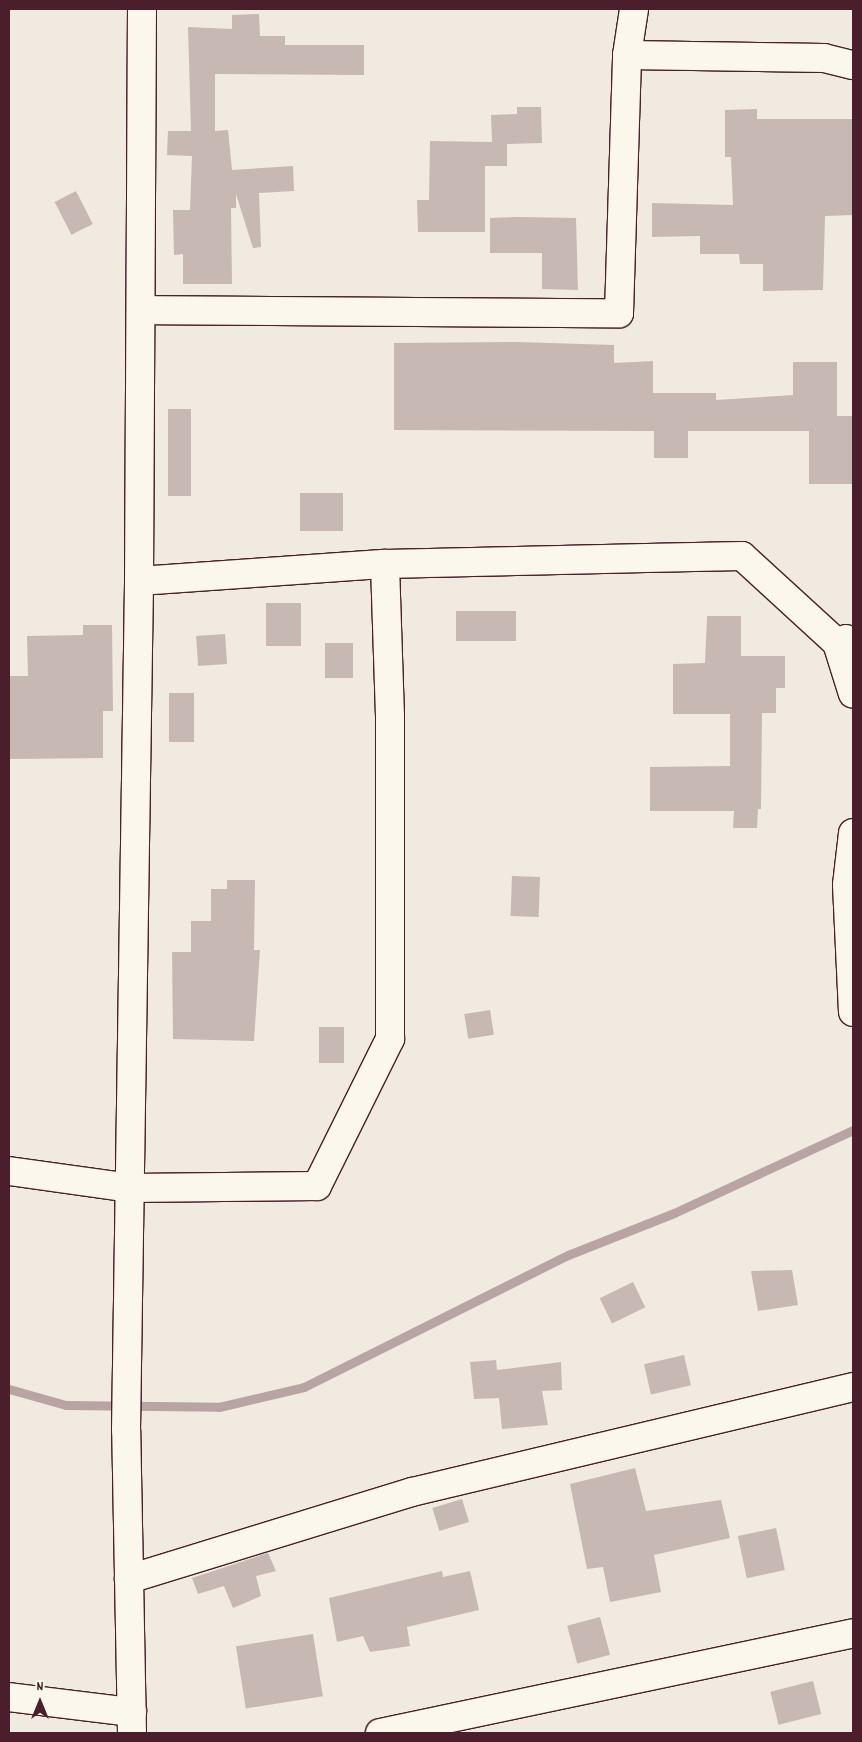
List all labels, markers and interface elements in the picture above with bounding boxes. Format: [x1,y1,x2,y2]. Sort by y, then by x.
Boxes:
north arrow [15,1677,65,1727]
text: N [37,1677,43,1697]

